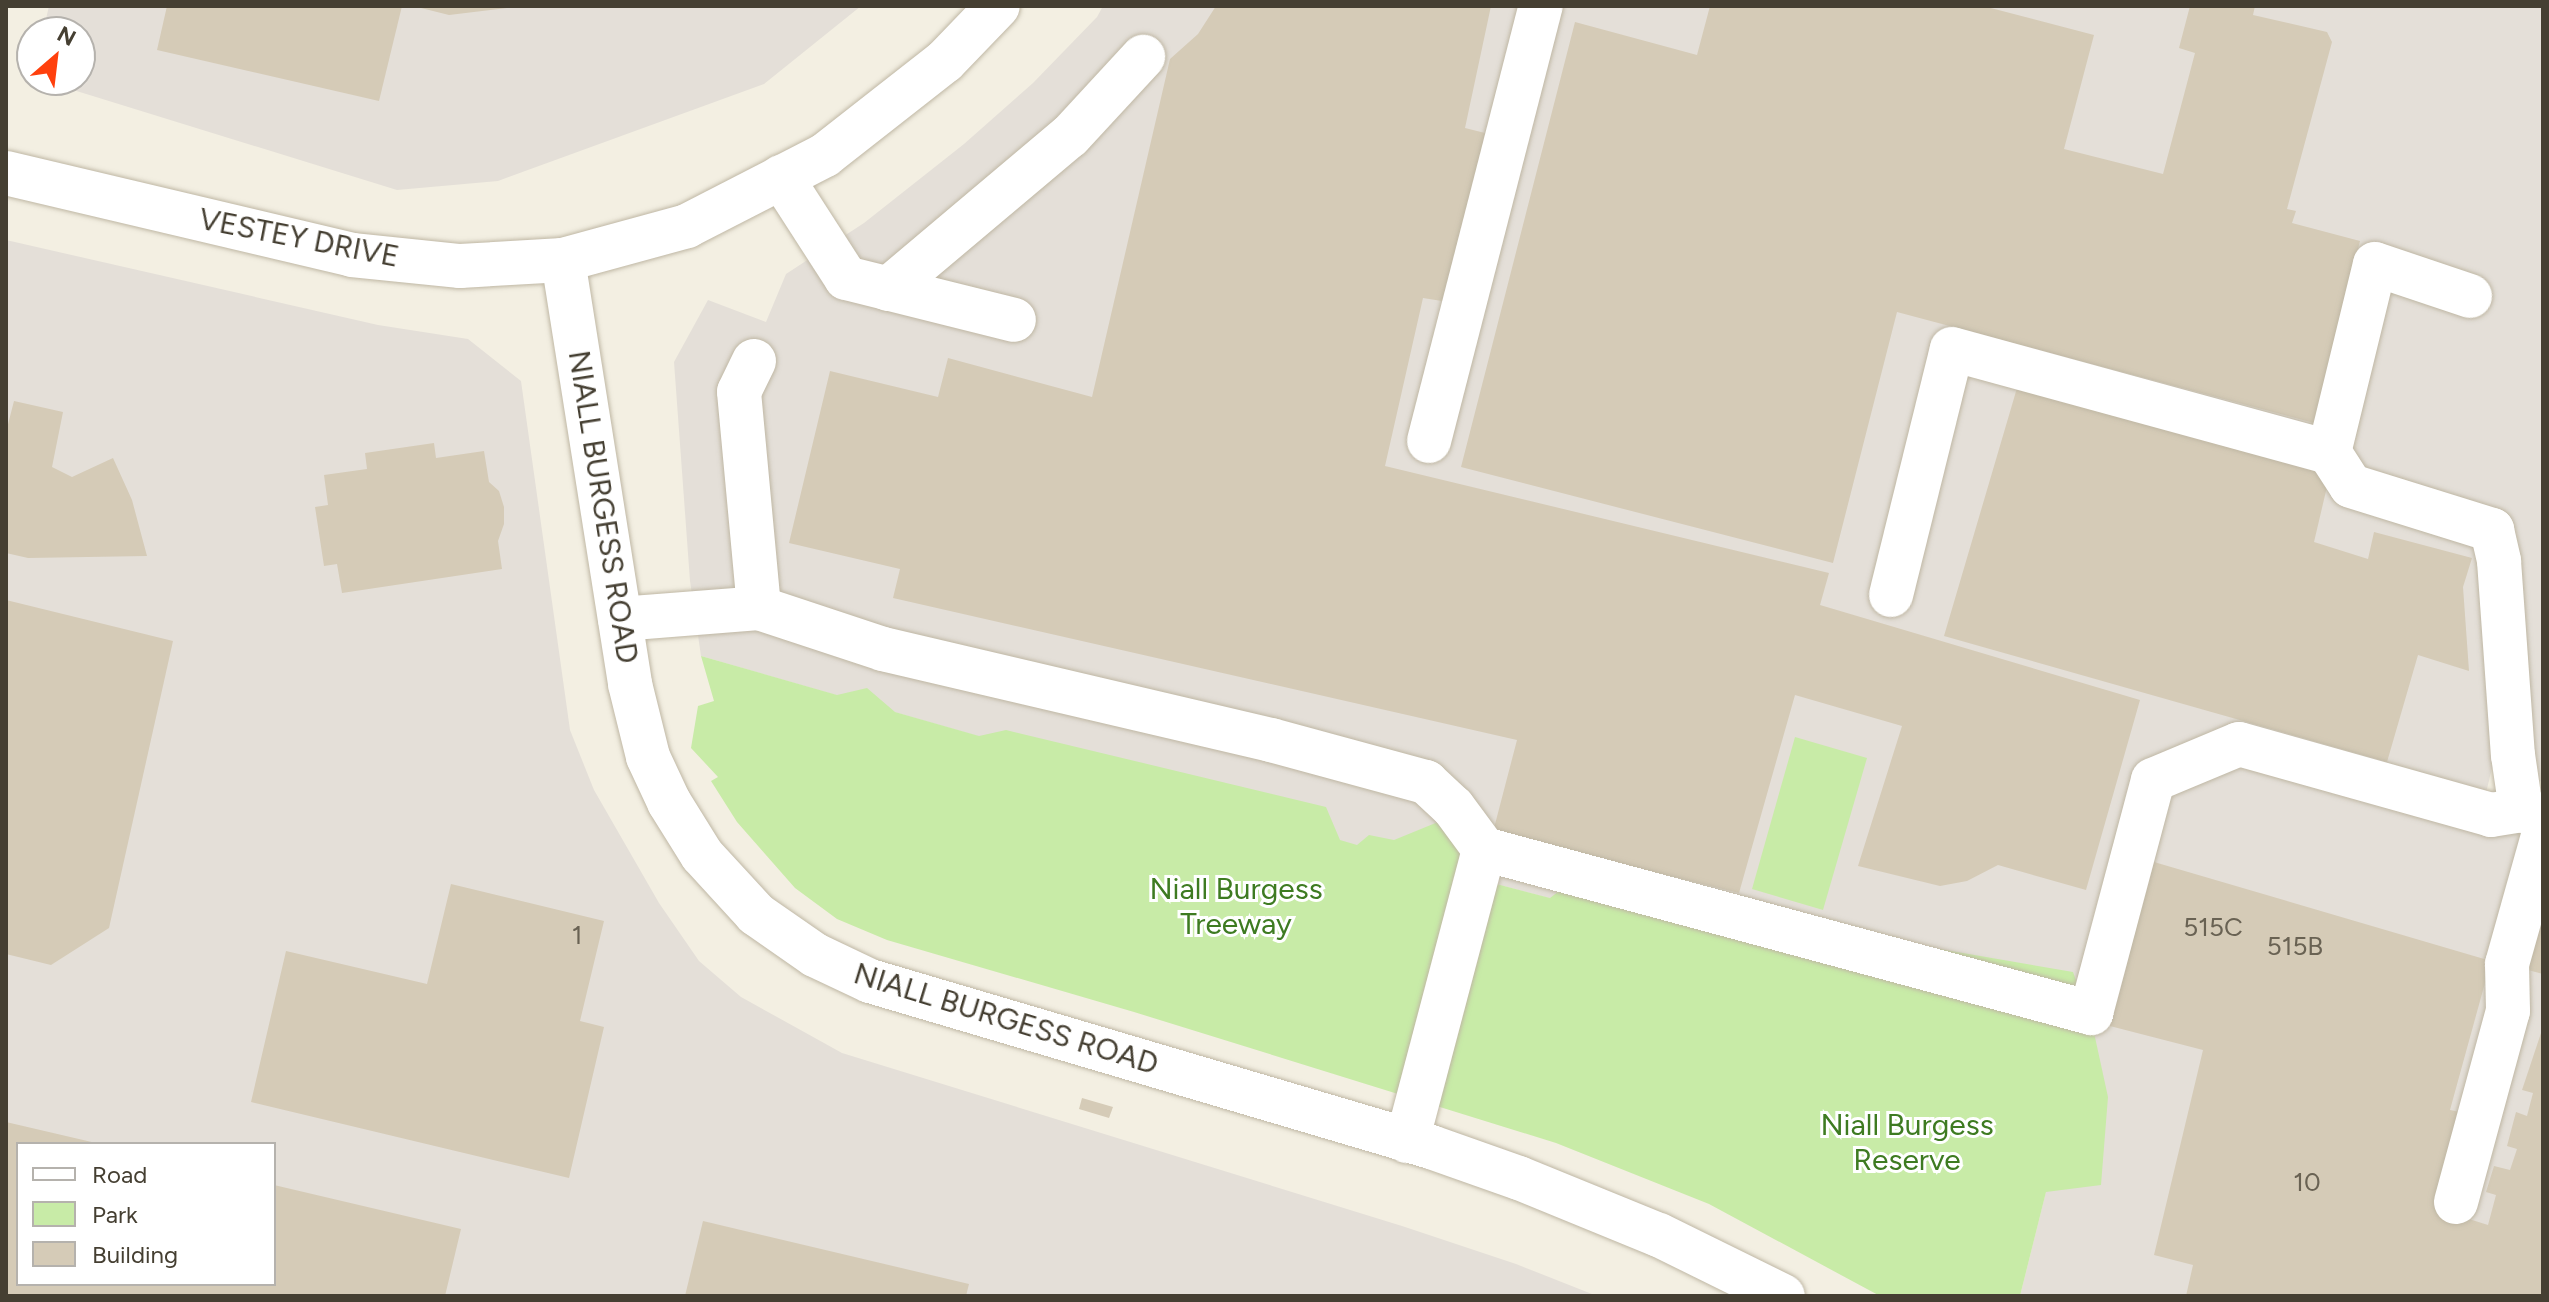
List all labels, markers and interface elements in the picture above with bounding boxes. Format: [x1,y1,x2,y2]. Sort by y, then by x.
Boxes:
north arrow [16,16,96,96]
text: N [53,20,80,52]
street label: VESTEY DRIVE [196,201,402,275]
street label: NIALL BURGESS ROAD [560,348,646,666]
park label: Niall Burgess Treeway [1149,871,1323,942]
house number: 515C [2183,912,2243,944]
house number: 1 [572,920,582,952]
house number: 515B [2267,931,2323,963]
street label: NIALL BURGESS ROAD [849,956,1163,1082]
park label: Niall Burgess Reserve [1820,1107,1994,1178]
legend [16,1142,276,1286]
text: Road [92,1160,147,1189]
house number: 10 [2293,1167,2321,1199]
text: Park [92,1200,138,1229]
text: Building [92,1240,178,1269]

